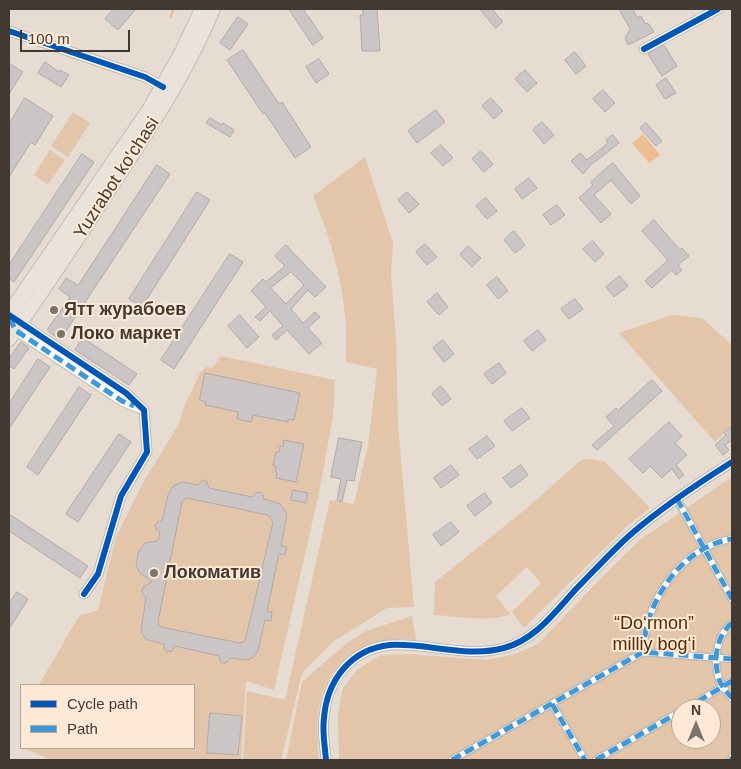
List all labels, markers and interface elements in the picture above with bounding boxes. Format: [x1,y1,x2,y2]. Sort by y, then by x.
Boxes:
scale bar [22,20,132,52]
text: 100 m [28,30,70,47]
street label: Yuzrabot ko'chasi [70,113,164,243]
place label: Ятт журабоев [64,299,186,321]
marker: Ятт журабоев [48,304,60,316]
place label: Локо маркет [71,323,181,345]
marker: Локо маркет [55,328,67,340]
place label: Локоматив [164,562,261,584]
marker: Локоматив [148,567,160,579]
park label: “Do‘rmon” milliy bog‘i [612,613,696,656]
legend [20,684,195,749]
text: Cycle path [67,695,138,712]
north arrow [671,699,721,749]
text: N [691,702,701,718]
text: Path [67,720,98,737]

